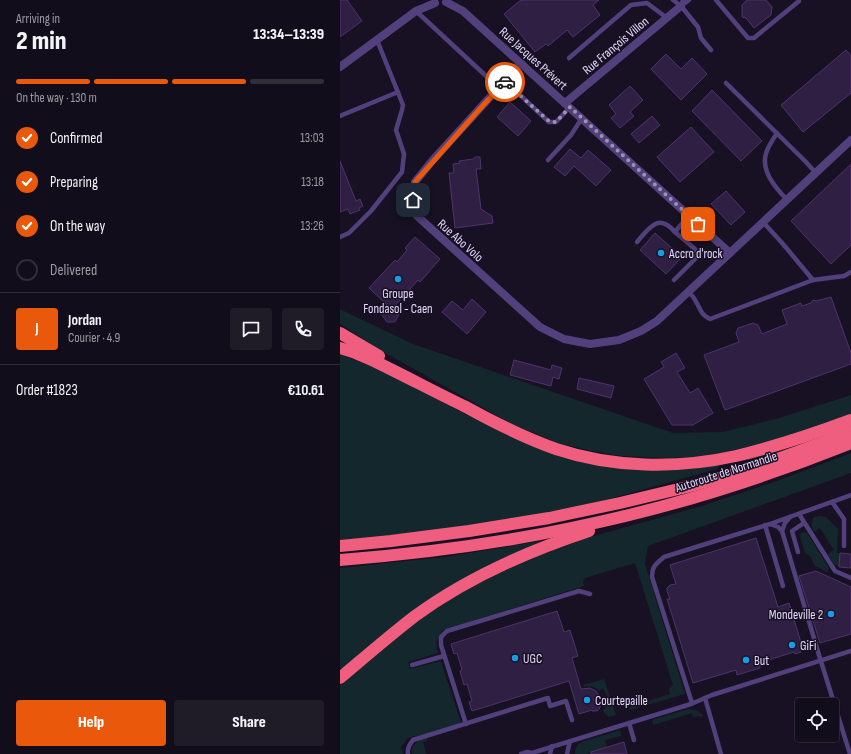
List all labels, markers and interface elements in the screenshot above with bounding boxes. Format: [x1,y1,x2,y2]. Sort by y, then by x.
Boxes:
text: Arriving in [16,11,60,27]
street label: Rue François Villon [579,13,652,78]
street label: Rue Jacques Prévert [496,24,571,94]
text: 13:34–13:39 [253,25,324,44]
text: 2 min [16,26,66,57]
courier [485,62,525,102]
icon: car [494,71,516,93]
text: On the way · 130 m [16,90,97,106]
icon: check [16,127,38,149]
text: Confirmed [50,129,103,148]
text: 13:03 [300,130,324,146]
icon: check [16,171,38,193]
text: Preparing [50,173,98,192]
text: 13:18 [301,174,324,190]
pin [396,183,430,217]
icon: home [402,189,424,211]
pin [681,207,715,241]
icon: bag [687,213,709,235]
icon: check [16,215,38,237]
street label: Rue Abo Volo [434,216,486,265]
text: On the way [50,217,105,236]
text: 13:26 [300,218,324,234]
place label: Accro d'rock [668,246,723,262]
marker: Accro d'rock [656,248,666,258]
text: Delivered [50,261,97,280]
marker: Groupe Fondasol - Caen [393,274,403,284]
place label: Groupe Fondasol - Caen [363,286,433,317]
button: chat [230,308,272,350]
button: phone [282,308,324,350]
text: Jordan [68,311,102,330]
text: J [35,319,39,338]
text: Courier · 4.9 [68,330,120,346]
text: Order #1823 [16,381,78,400]
text: €10.61 [287,381,324,400]
street label: Autoroute de Normandie [672,448,779,496]
place label: Mondeville 2 [769,607,823,623]
marker: Mondeville 2 [826,609,836,619]
place label: GiFi [800,638,816,654]
marker: GiFi [787,640,797,650]
place label: UGC [523,651,542,667]
marker: UGC [510,653,520,663]
place label: But [754,653,769,669]
marker: But [741,655,751,665]
place label: Courtepaille [595,693,648,709]
marker: Courtepaille [582,695,592,705]
map controls [795,698,839,742]
button: locate [795,698,839,742]
button: Help [16,700,166,746]
button: Share [174,700,324,746]

